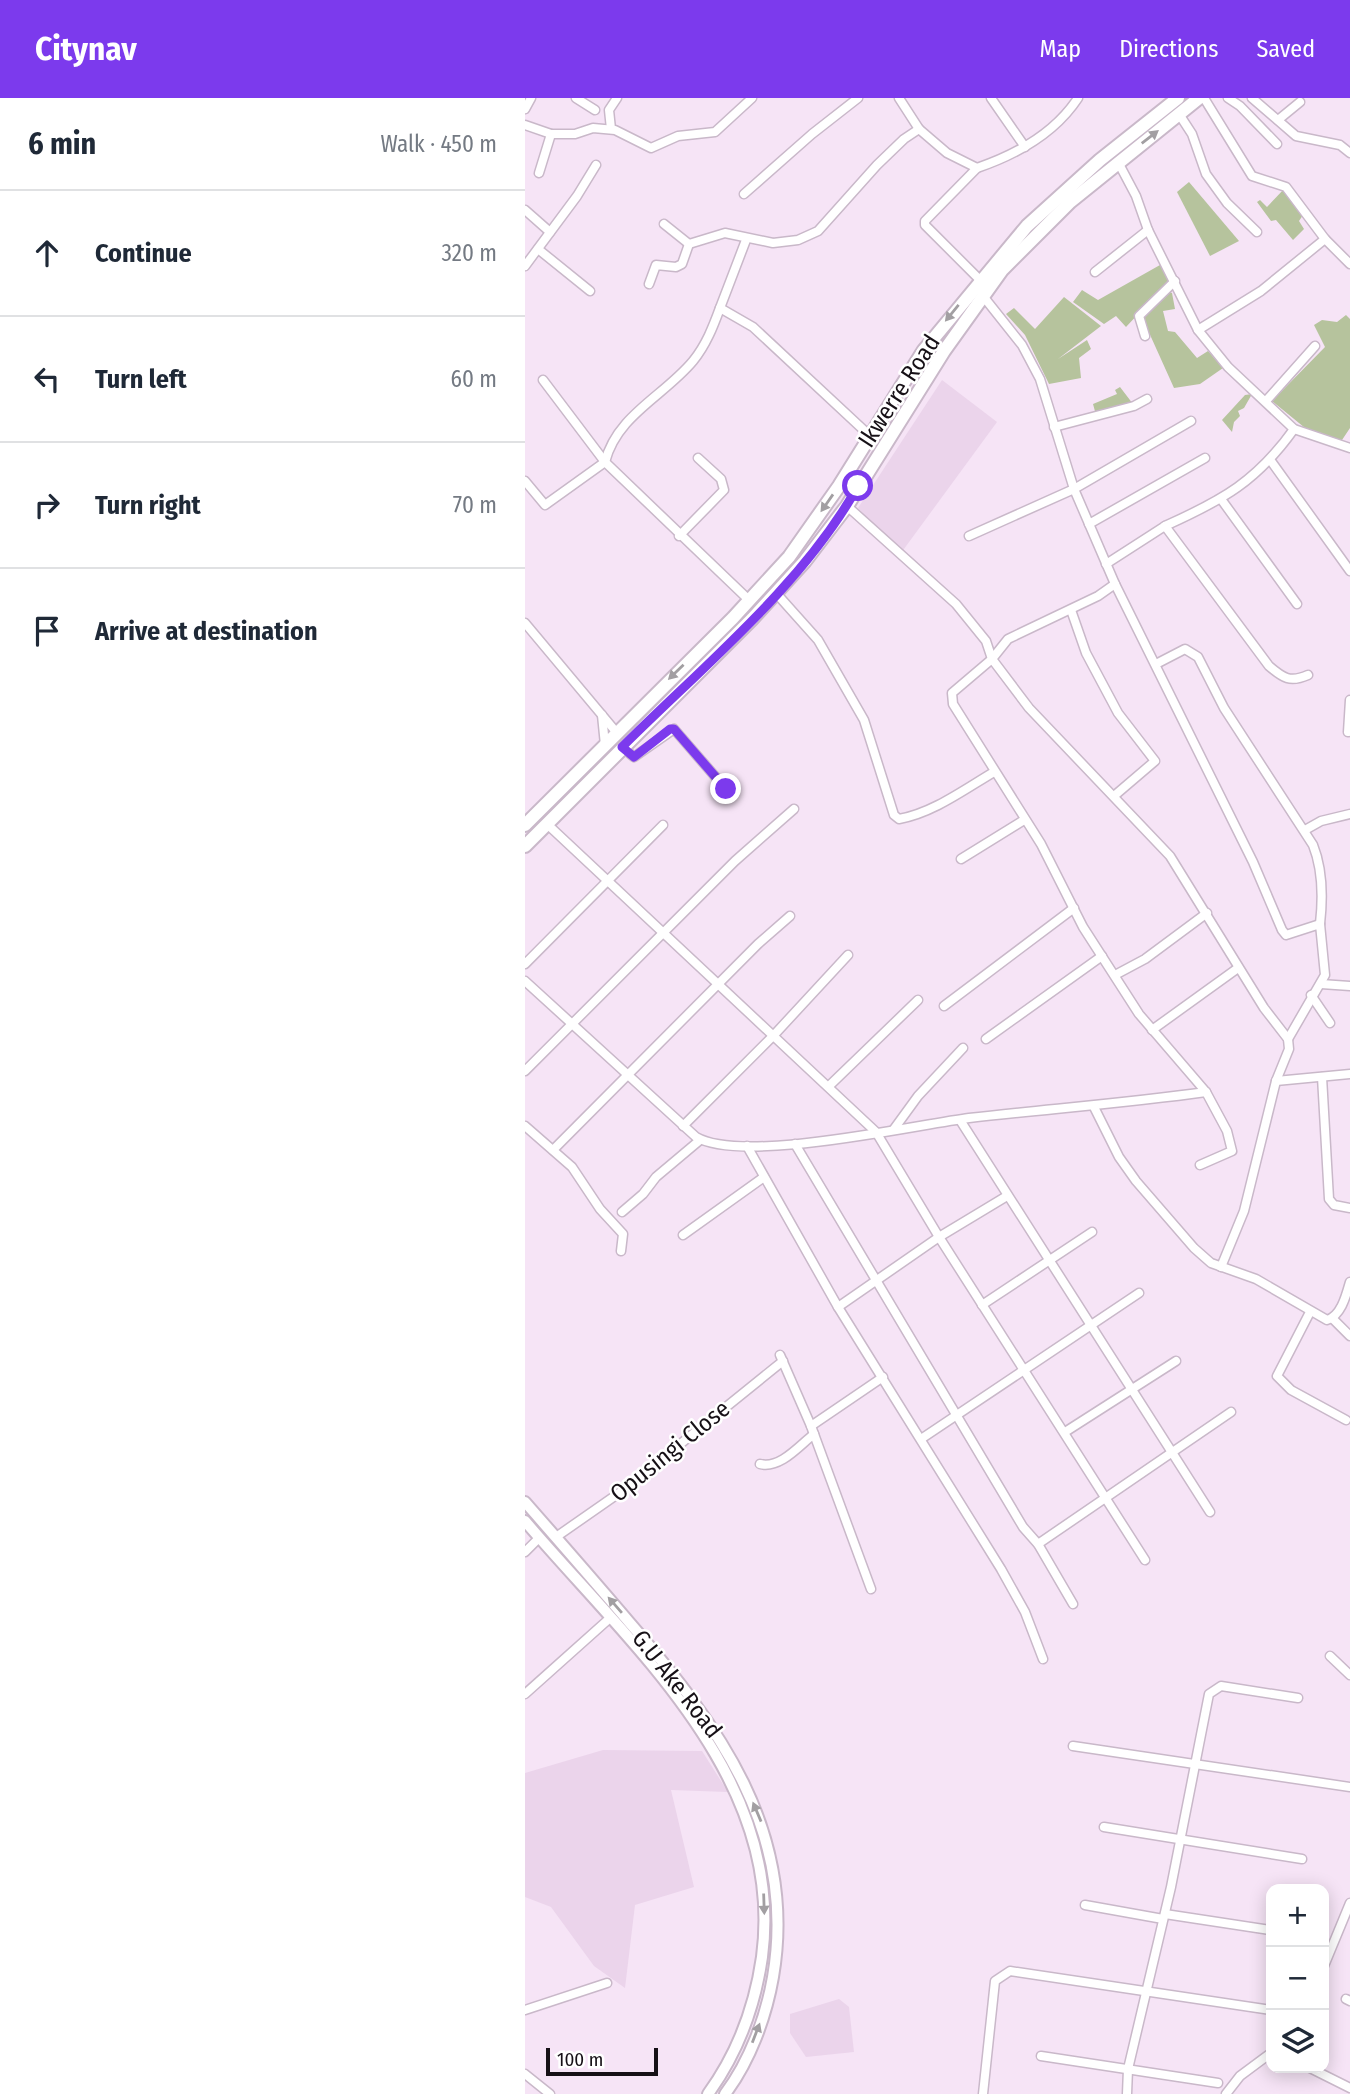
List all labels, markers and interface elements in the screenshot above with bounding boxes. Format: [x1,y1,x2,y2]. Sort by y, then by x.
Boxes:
text: Citynav [35,29,137,69]
text: Map [1040,35,1081,63]
text: Directions [1119,35,1218,63]
text: Saved [1256,35,1315,63]
text: 6 min [28,126,96,162]
text: Walk · 450 m [380,130,497,158]
one-way arrow [1141,130,1158,145]
icon: ahead [28,234,66,272]
text: Continue [95,238,192,269]
text: 320 m [442,239,497,267]
one-way arrow [945,305,960,322]
street label: Ikwerre Road [852,330,946,452]
icon: left [28,360,66,398]
text: Turn left [95,364,187,395]
text: 60 m [451,365,497,393]
route start [842,470,873,501]
icon: right [28,486,66,524]
text: Turn right [95,490,201,521]
text: 70 m [453,491,497,519]
one-way arrow [820,494,834,512]
icon: arrive [28,612,66,650]
text: Arrive at destination [95,616,318,647]
one-way arrow [668,663,685,679]
route end [710,773,741,804]
street label: Opusingi Close [605,1394,735,1508]
one-way arrow [607,1596,623,1614]
street label: G.U Ake Road [626,1624,728,1744]
one-way arrow [751,1801,762,1822]
map controls [1266,1884,1329,2073]
button: + [1266,1884,1329,1947]
one-way arrow [758,1893,769,1915]
button: − [1266,1947,1329,2010]
button: layers [1266,2010,1329,2073]
one-way arrow [751,2023,762,2044]
scale bar [546,2045,658,2077]
text: 100 m [557,2048,603,2071]

